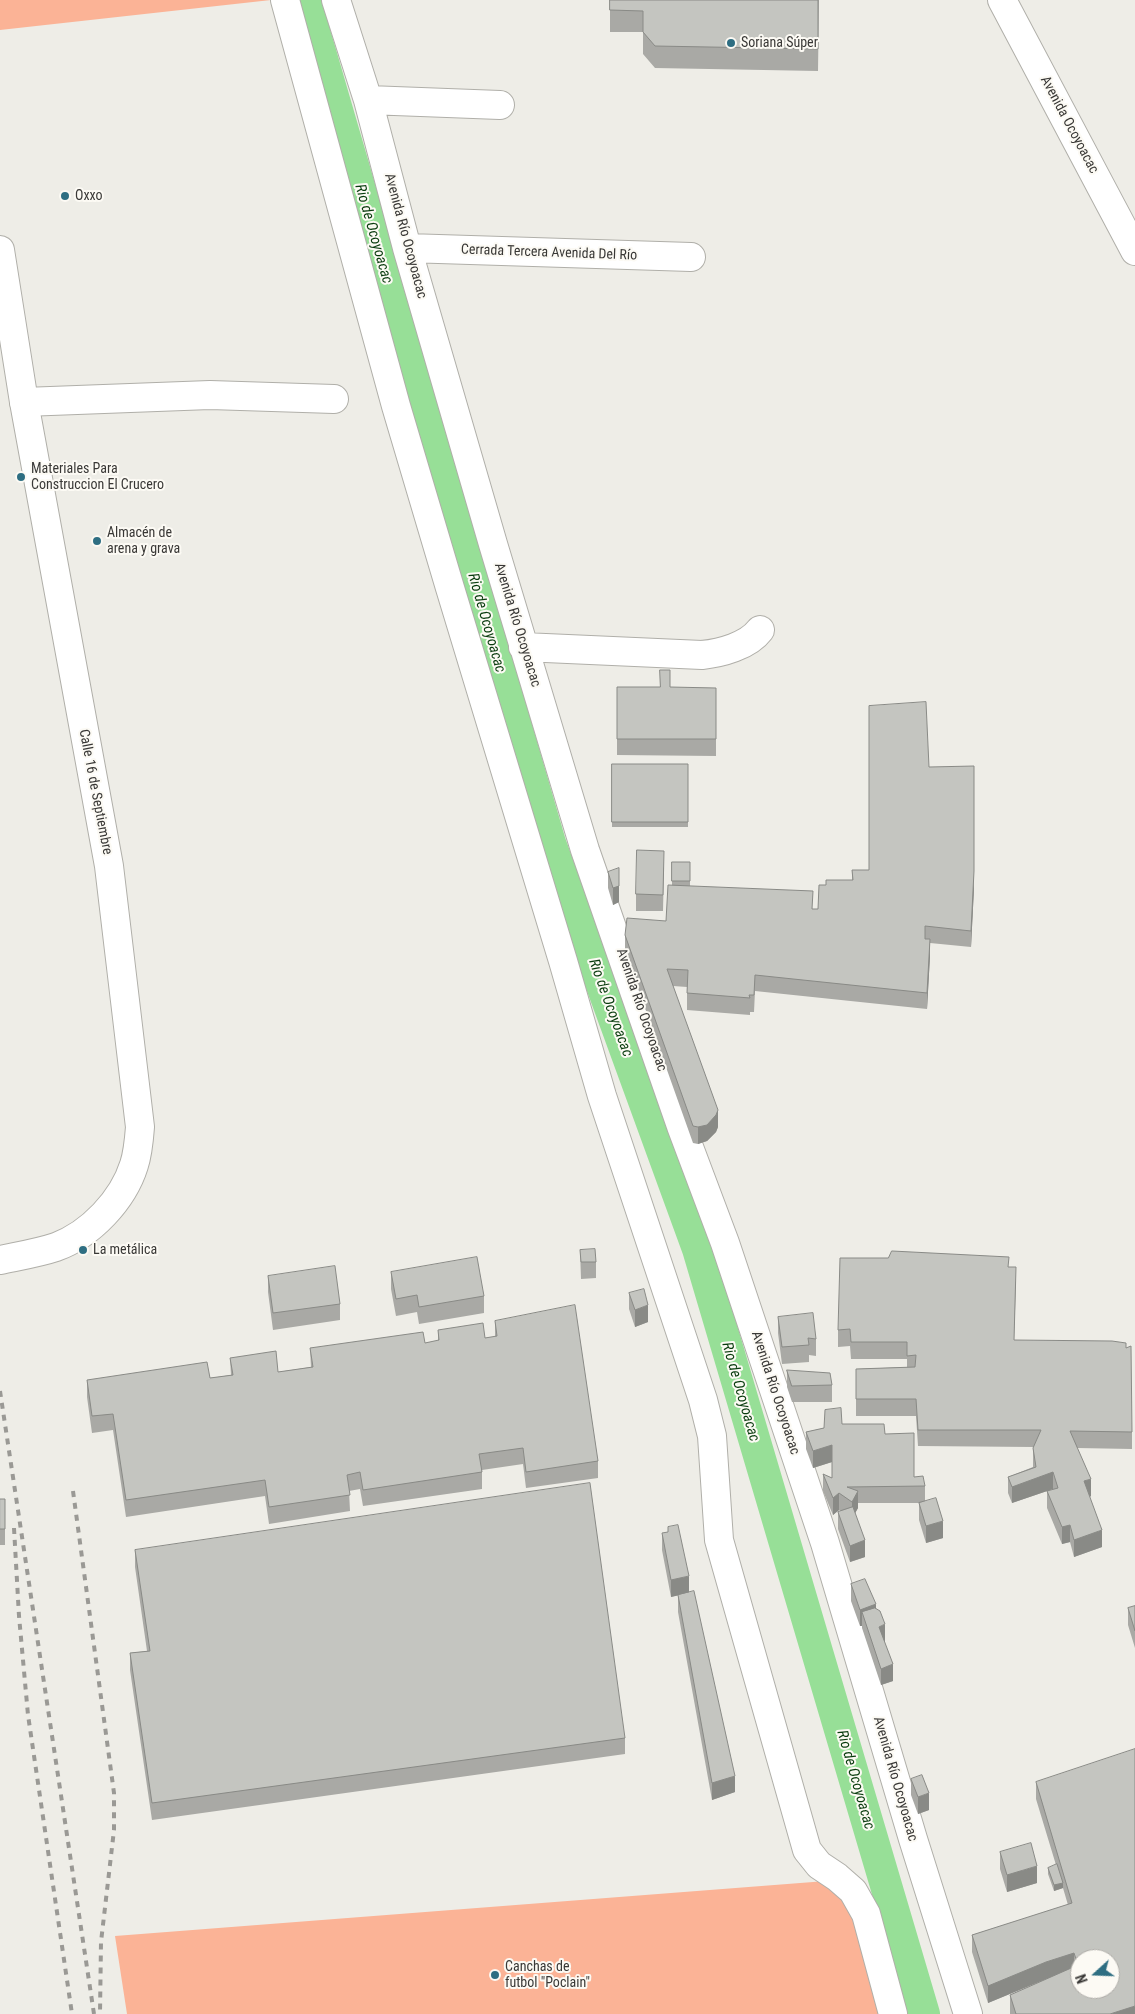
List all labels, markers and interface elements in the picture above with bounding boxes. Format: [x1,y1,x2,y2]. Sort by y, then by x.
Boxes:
place label: Soriana Súper [741,35,818,51]
marker: Soriana Súper [725,37,737,49]
street label: Avenida Ocoyoacac [1036,73,1102,177]
street label: Avenida Río Ocoyoacac [380,172,430,300]
water label: Rio de Ocoyoacac [350,182,396,286]
place label: Oxxo [75,188,103,204]
marker: Oxxo [59,190,71,202]
street label: Cerrada Tercera Avenida Del Río [461,242,637,264]
place label: Materiales Para Construccion El Crucero [31,461,164,494]
marker: Materiales Para Construccion El Crucero [15,471,27,483]
place label: Almacén de arena y grava [107,525,180,558]
marker: Almacén de arena y grava [91,535,103,547]
street label: Avenida Río Ocoyoacac [490,561,544,689]
water label: Rio de Ocoyoacac [463,571,509,675]
street label: Calle 16 de Septiembre [75,728,115,856]
street label: Avenida Río Ocoyoacac [612,946,670,1074]
water label: Rio de Ocoyoacac [584,957,636,1059]
place label: La metálica [93,1242,157,1258]
marker: La metálica [77,1244,89,1256]
street label: Avenida Río Ocoyoacac [747,1329,803,1457]
water label: Rio de Ocoyoacac [717,1340,763,1444]
street label: Avenida Río Ocoyoacac [869,1715,921,1843]
water label: Rio de Ocoyoacac [832,1728,878,1832]
north arrow [1070,1949,1120,1999]
place label: Canchas de futbol "Poclain" [505,1959,590,1991]
marker: Canchas de futbol "Poclain" [489,1969,501,1981]
text: N [1073,1972,1091,1986]

